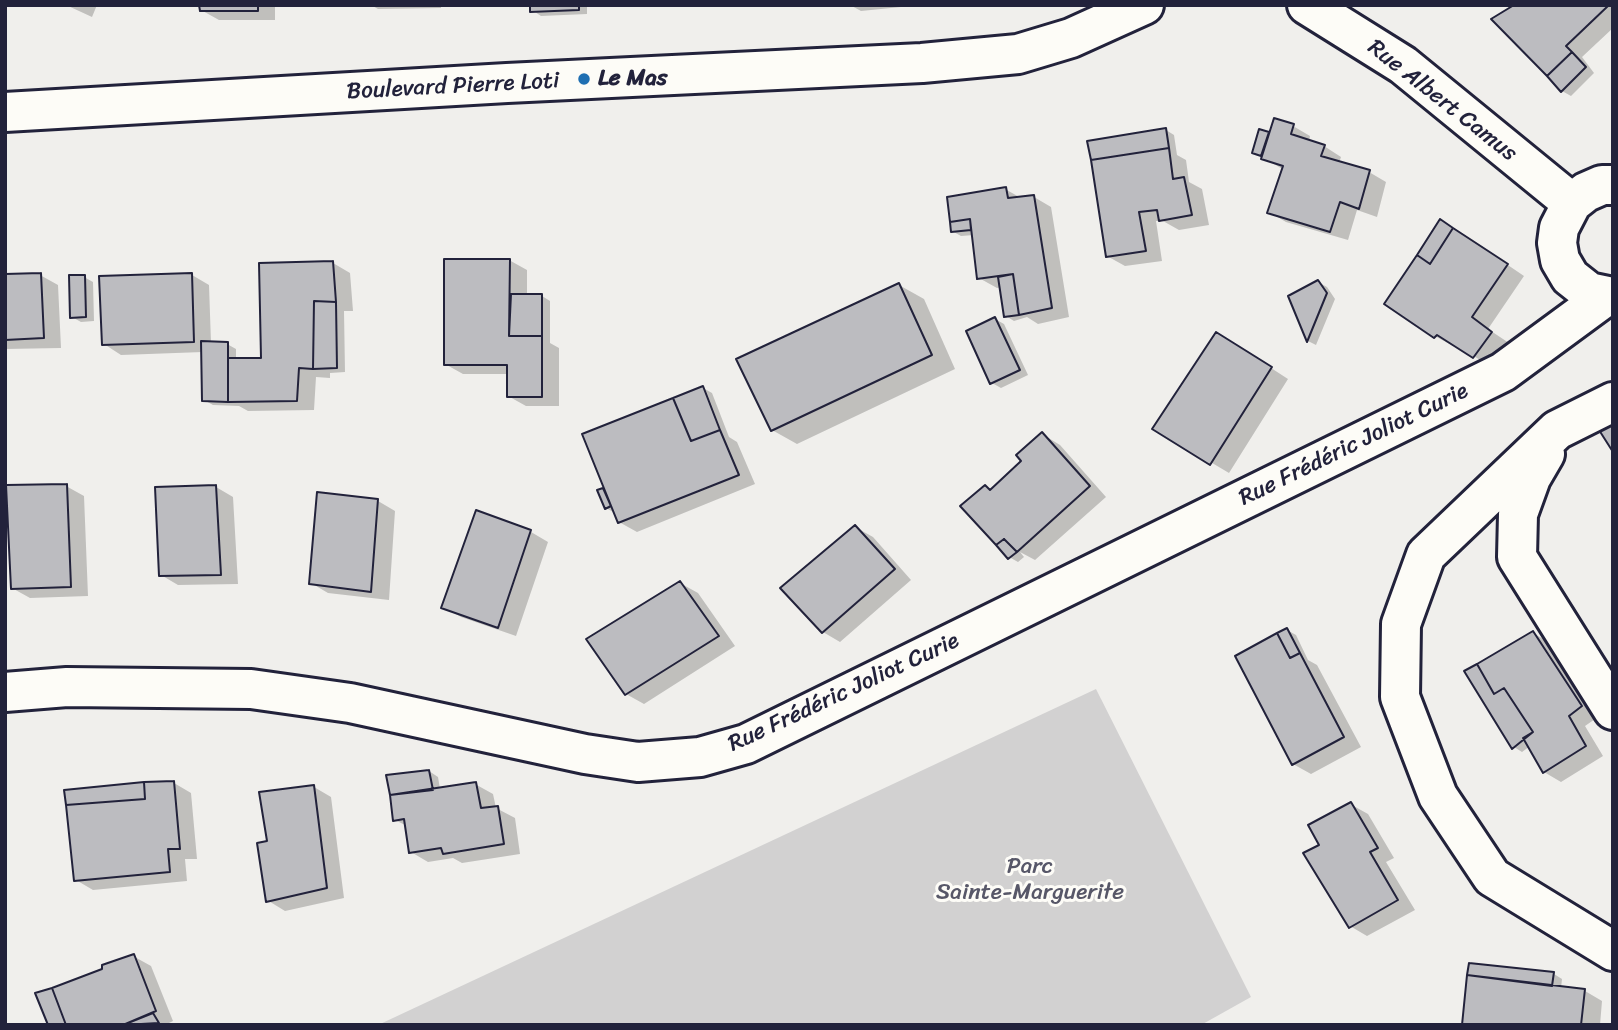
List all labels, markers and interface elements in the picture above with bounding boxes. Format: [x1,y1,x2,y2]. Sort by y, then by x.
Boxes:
street label: Rue Albert Camus [1362,34,1522,168]
place label: Le Mas [598,65,667,93]
street label: Boulevard Pierre Loti [346,68,560,106]
marker: Le Mas [576,71,592,87]
street label: Rue Frédéric Joliot Curie [1235,377,1473,513]
street label: Rue Frédéric Joliot Curie [724,627,964,759]
park label: Parc Sainte-Marguerite [936,853,1124,907]

